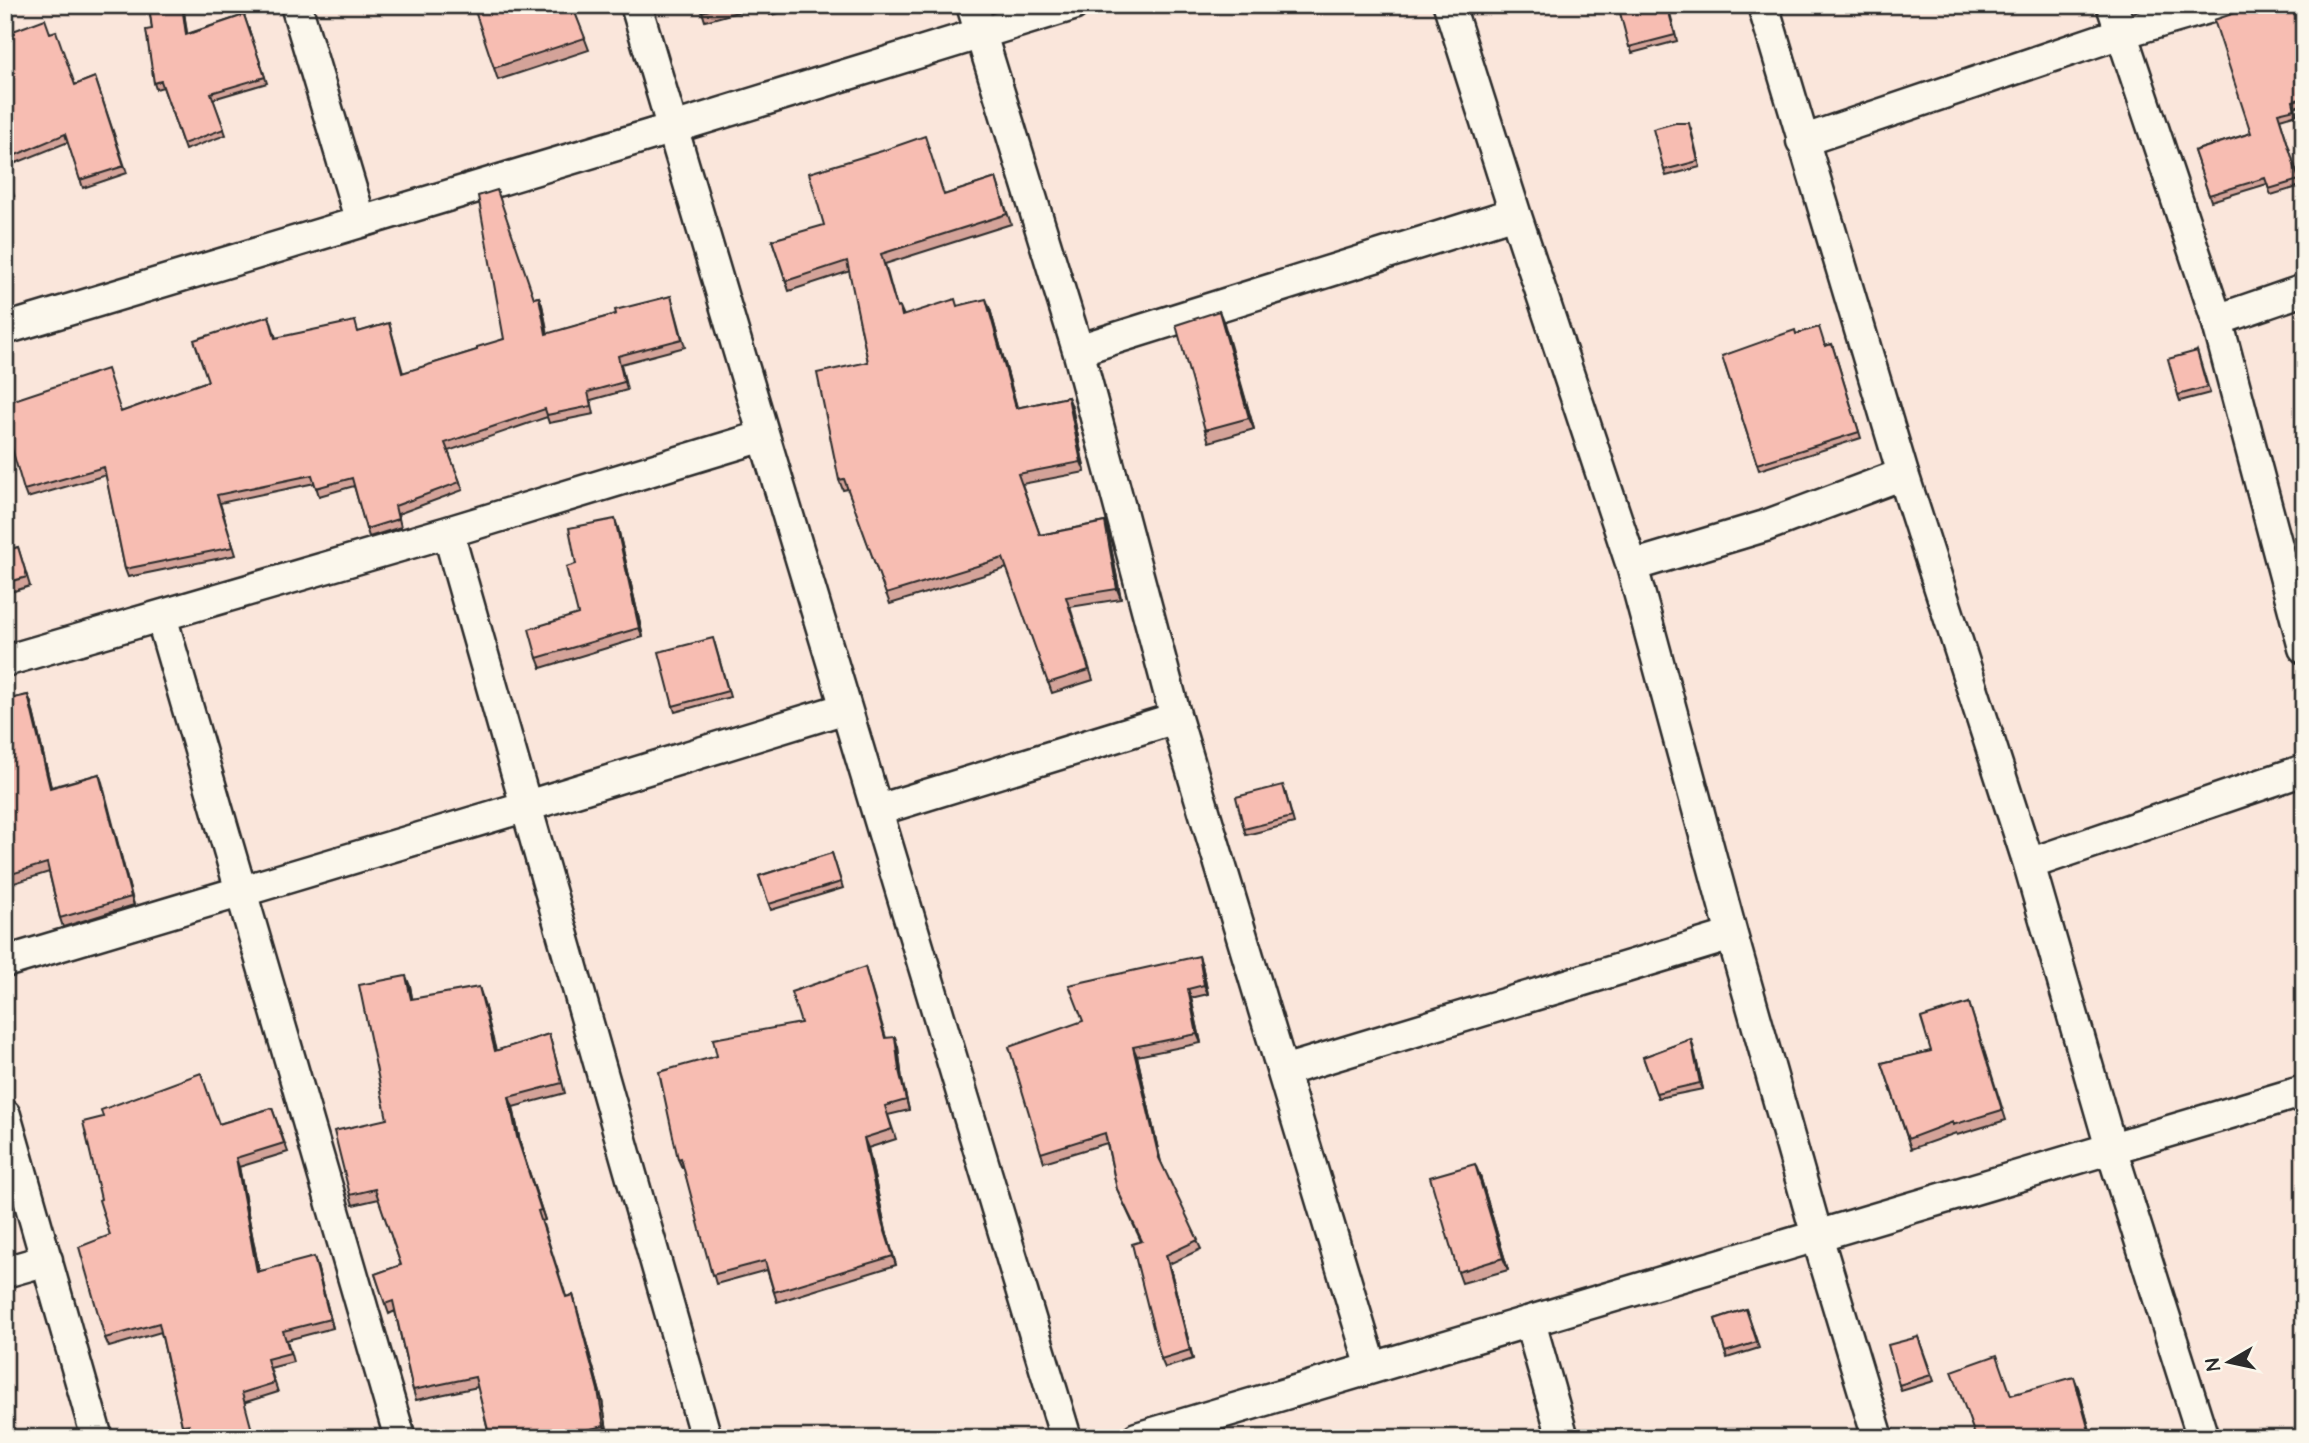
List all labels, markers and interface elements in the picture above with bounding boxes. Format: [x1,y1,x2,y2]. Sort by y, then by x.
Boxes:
north arrow [2194,1328,2264,1398]
text: N [2199,1356,2228,1372]

